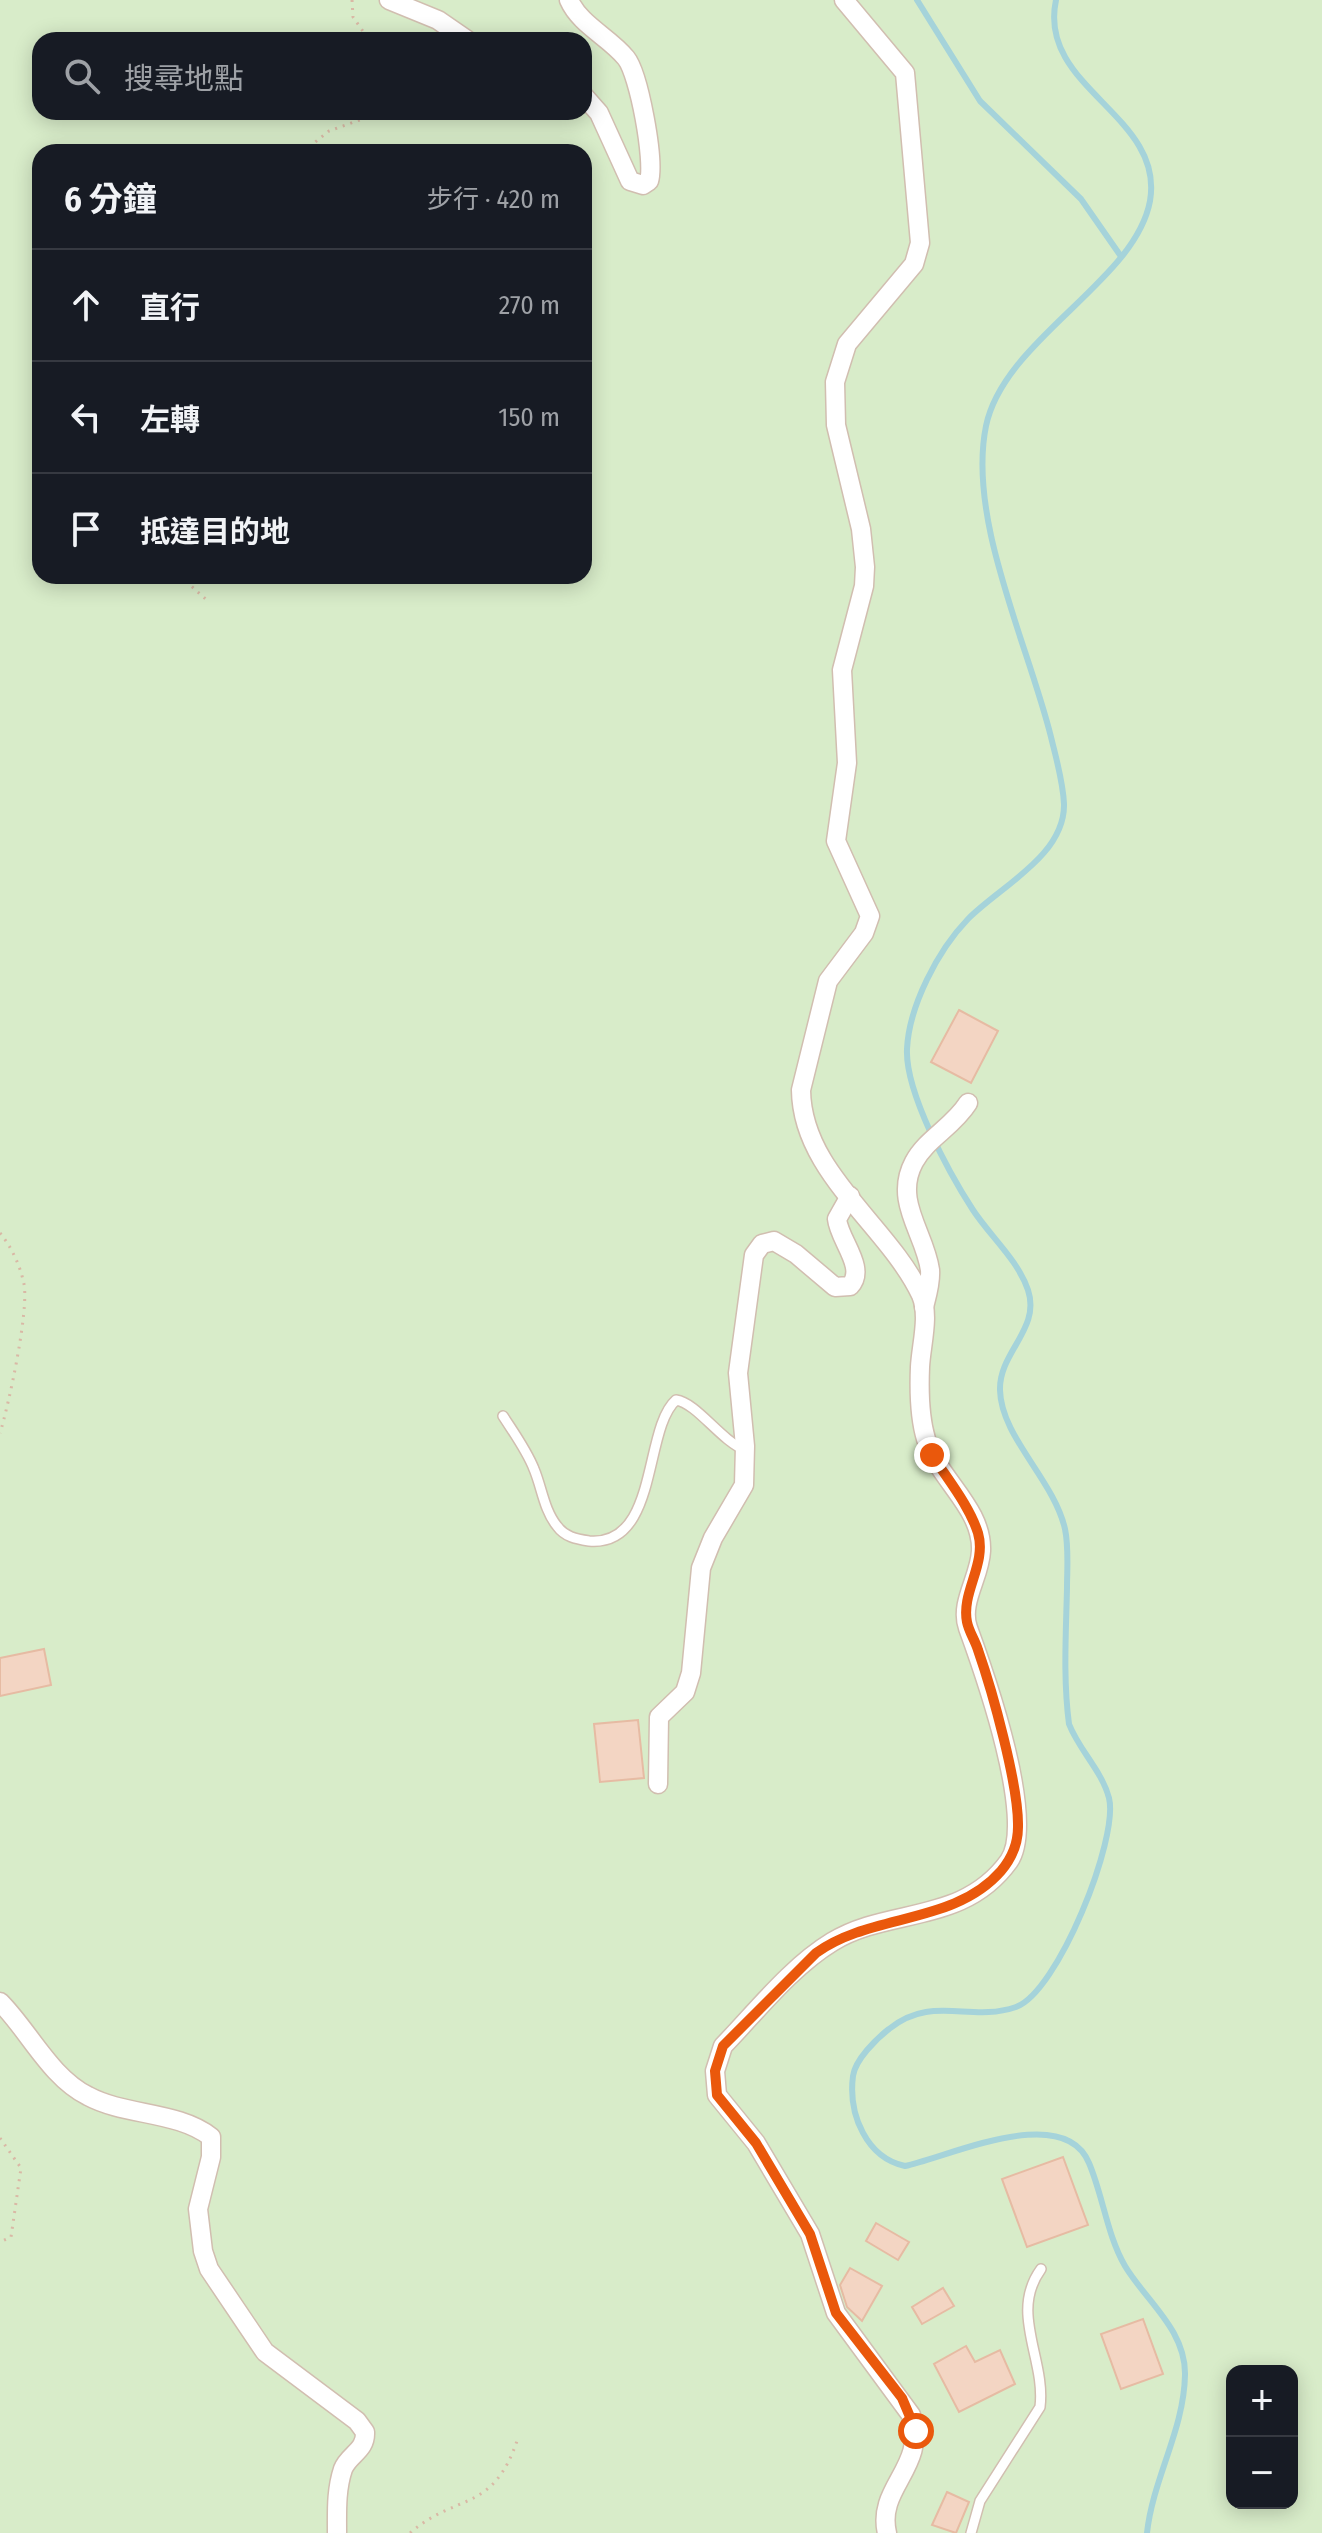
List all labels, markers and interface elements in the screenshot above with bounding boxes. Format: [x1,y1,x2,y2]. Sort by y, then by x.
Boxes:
search box [32,32,592,120]
icon: search [60,54,104,98]
text: 搜尋地點 [124,61,244,97]
text: 6 分鐘 [64,179,157,220]
text: 步行 · 420 m [427,184,560,215]
icon: ahead [64,283,108,327]
text: 直行 [140,290,200,326]
text: 270 m [499,290,560,321]
icon: left [64,395,108,439]
text: 左轉 [140,402,200,438]
text: 150 m [498,402,560,433]
icon: arrive [64,507,108,551]
text: 抵達目的地 [140,514,290,550]
route end [914,1437,950,1473]
map controls [1226,2365,1298,2509]
button: + [1226,2365,1298,2437]
route start [898,2413,934,2449]
button: − [1226,2437,1298,2509]

